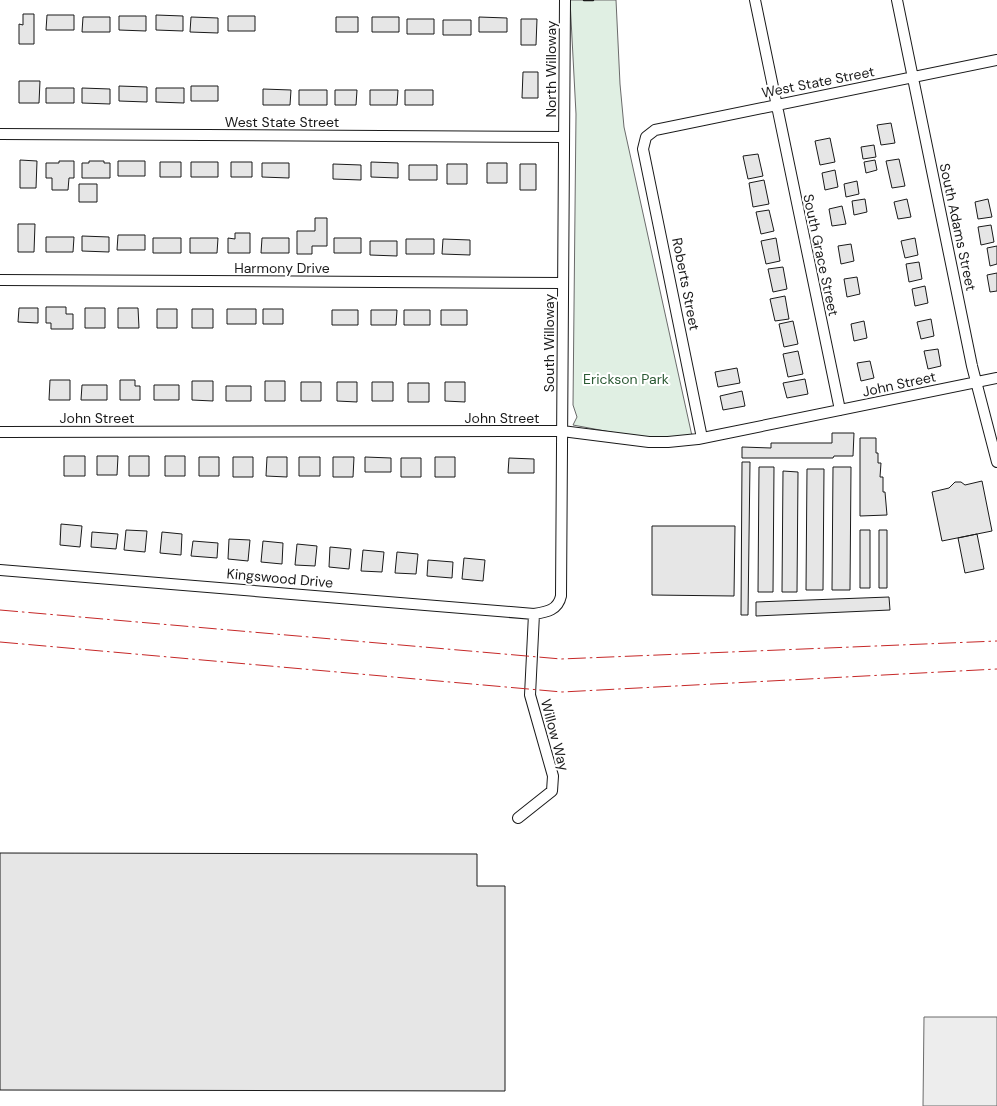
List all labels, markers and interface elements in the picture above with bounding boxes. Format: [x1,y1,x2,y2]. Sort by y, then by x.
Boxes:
street label: North Willoway [542,20,560,118]
street label: West State Street [760,62,876,102]
street label: West State Street [225,113,339,131]
street label: South Adams Street [936,162,980,292]
street label: South Grace Street [799,192,843,318]
street label: Roberts Street [668,236,704,332]
street label: Harmony Drive [234,259,330,277]
street label: South Willoway [540,294,558,392]
street label: John Street [861,367,937,401]
park label: Erickson Park [583,370,669,388]
street label: John Street [60,409,134,427]
street label: John Street [465,409,539,427]
street label: Kingswood Drive [226,564,334,592]
street label: Willow Way [537,697,573,773]

